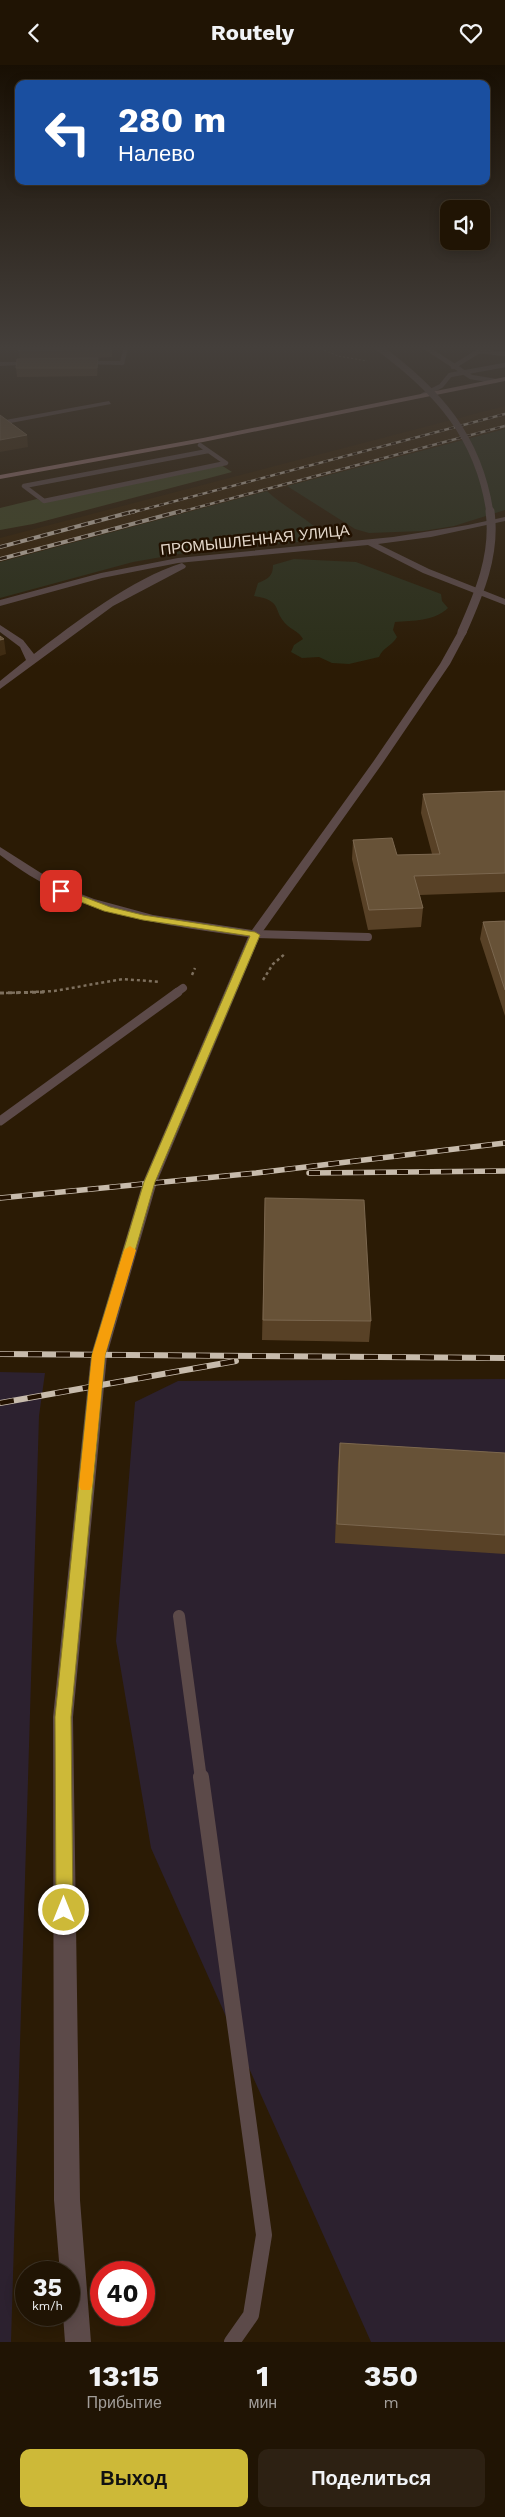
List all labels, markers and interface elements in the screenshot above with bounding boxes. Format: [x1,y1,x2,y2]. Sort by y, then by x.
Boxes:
icon: back [20,19,48,47]
icon: heart [457,19,485,47]
text: Routely [211,20,294,45]
text: 280 m [118,99,226,141]
icon: left [35,100,100,165]
text: Налево [118,141,195,166]
map controls [440,200,490,250]
button: sound [440,200,490,250]
street label: ПРОМЫШЛЕННАЯ УЛИЦА [160,521,350,559]
pin [40,870,82,912]
icon: arrive [47,877,75,905]
position arrow [37,1883,89,1935]
speed limit sign: 40 [90,2261,155,2326]
text: 35 [33,2273,62,2302]
text: km/h [32,2299,63,2313]
text: 13:15 [89,2358,159,2393]
text: 1 [256,2358,269,2393]
text: 350 [364,2358,418,2393]
text: Прибытие [87,2393,162,2412]
text: мин [248,2393,277,2412]
text: m [383,2393,399,2412]
button: Выход [20,2449,248,2507]
button: Поделиться [258,2449,485,2507]

